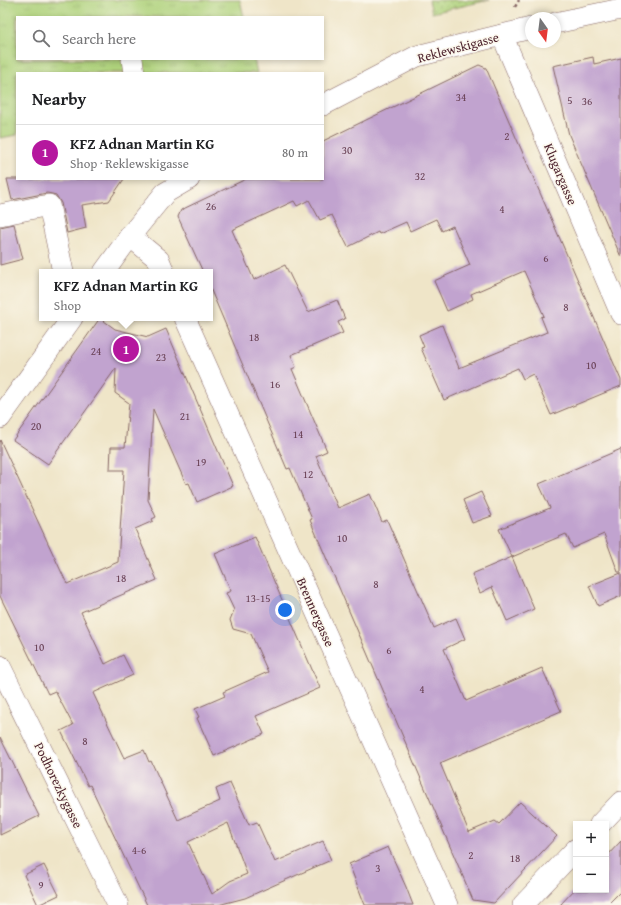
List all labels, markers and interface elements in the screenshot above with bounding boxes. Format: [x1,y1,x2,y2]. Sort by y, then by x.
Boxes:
north arrow [525,12,561,48]
search box [16,16,324,60]
icon: search [30,27,52,49]
street label: Reklewskigasse [415,27,501,67]
text: Search here [62,28,136,49]
text: Nearby [32,86,86,111]
house number: 34 [456,89,466,105]
house number: 5 [567,92,573,108]
house number: 36 [582,93,592,109]
house number: 2 [504,128,510,144]
text: KFZ Adnan Martin KG [70,133,214,154]
street label: Klugargasse [539,140,582,208]
house number: 30 [342,142,352,158]
text: 1 [42,143,48,162]
text: 80 m [282,143,308,162]
text: Shop · Reklewskigasse [70,154,189,173]
house number: 32 [415,168,425,184]
house number: 26 [206,198,216,214]
house number: 4 [499,201,505,217]
house number: 6 [543,250,549,266]
popup [39,269,213,321]
text: KFZ Adnan Martin KG [54,275,198,296]
text: Shop [54,296,81,315]
house number: 8 [563,299,569,315]
house number: 18 [249,329,259,345]
pin: 1 [113,334,139,364]
house number: 24 [91,343,101,359]
house number: 23 [156,349,166,365]
house number: 10 [586,357,596,373]
house number: 16 [270,376,280,392]
house number: 21 [180,408,190,424]
house number: 20 [31,418,41,434]
house number: 14 [293,426,303,442]
house number: 19 [196,454,206,470]
house number: 12 [303,466,313,482]
house number: 10 [337,530,347,546]
house number: 18 [116,570,126,586]
street label: Brennergasse [292,575,339,650]
house number: 8 [373,576,379,592]
house number: 13-15 [246,590,270,606]
your location [275,600,295,620]
house number: 10 [34,639,44,655]
house number: 6 [386,642,392,658]
house number: 4 [419,681,425,697]
house number: 8 [82,733,88,749]
street label: Podhorezkygasse [30,739,88,831]
map controls [573,821,609,893]
button: + [573,821,609,857]
house number: 4-6 [132,842,146,858]
house number: 2 [468,847,474,863]
house number: 18 [510,850,520,866]
button: − [573,857,609,893]
house number: 3 [375,860,381,876]
house number: 9 [38,877,44,893]

